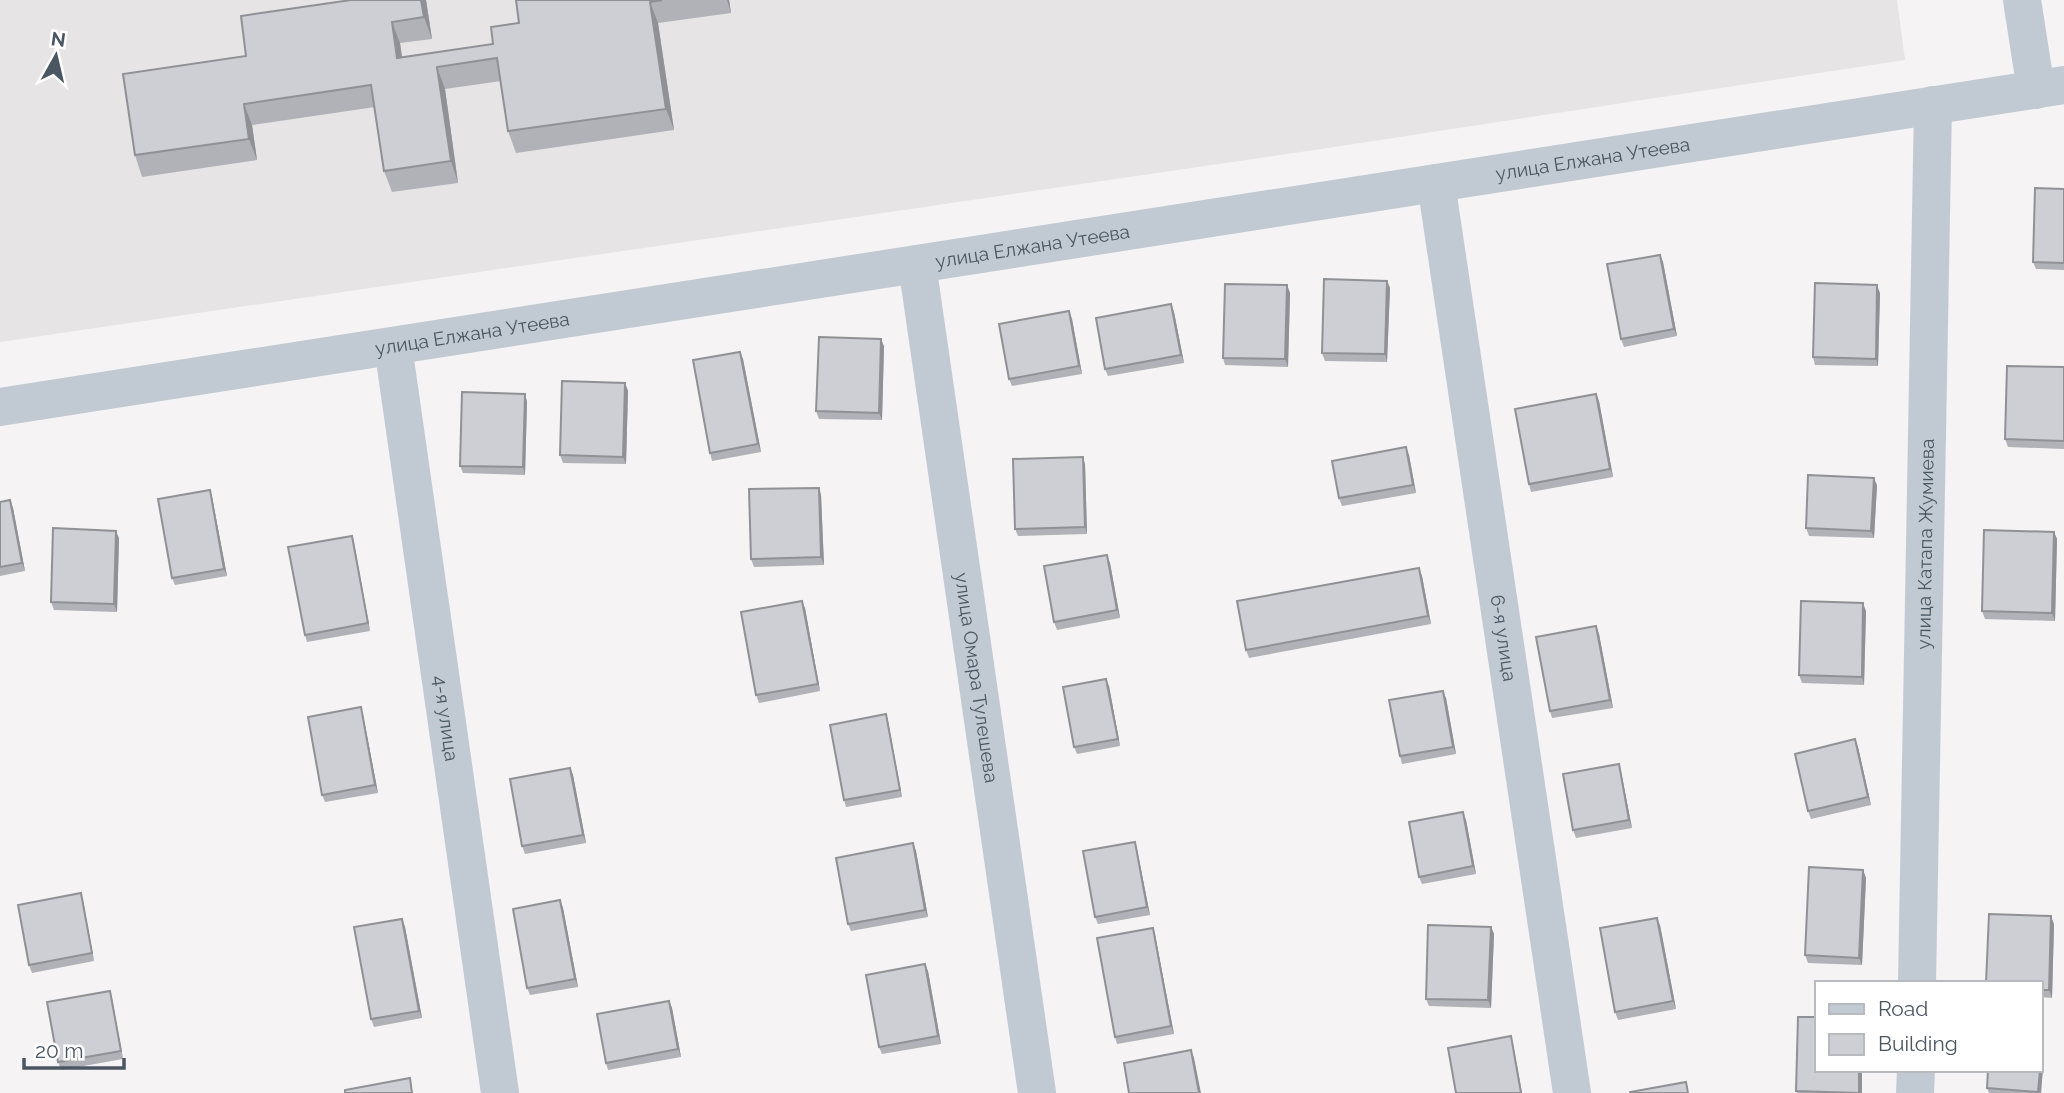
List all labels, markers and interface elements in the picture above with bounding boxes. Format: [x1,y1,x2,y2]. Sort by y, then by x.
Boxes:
north arrow [21,21,91,91]
text: N [50,27,67,51]
street label: улица Елжана Утеева [1494,133,1691,185]
street label: улица Елжана Утеева [934,220,1131,272]
street label: улица Елжана Утеева [374,307,571,359]
street label: улица Катапа Жумиева [1912,438,1938,650]
street label: улица Омара Тулешева [951,571,1003,784]
street label: 6-я улица [1487,593,1521,683]
street label: 4-я улица [429,674,463,762]
legend [1815,981,2043,1072]
text: Road [1878,996,1928,1021]
scale bar [24,1026,124,1070]
text: Building [1878,1031,1958,1056]
text: 20 m [35,1038,83,1063]

